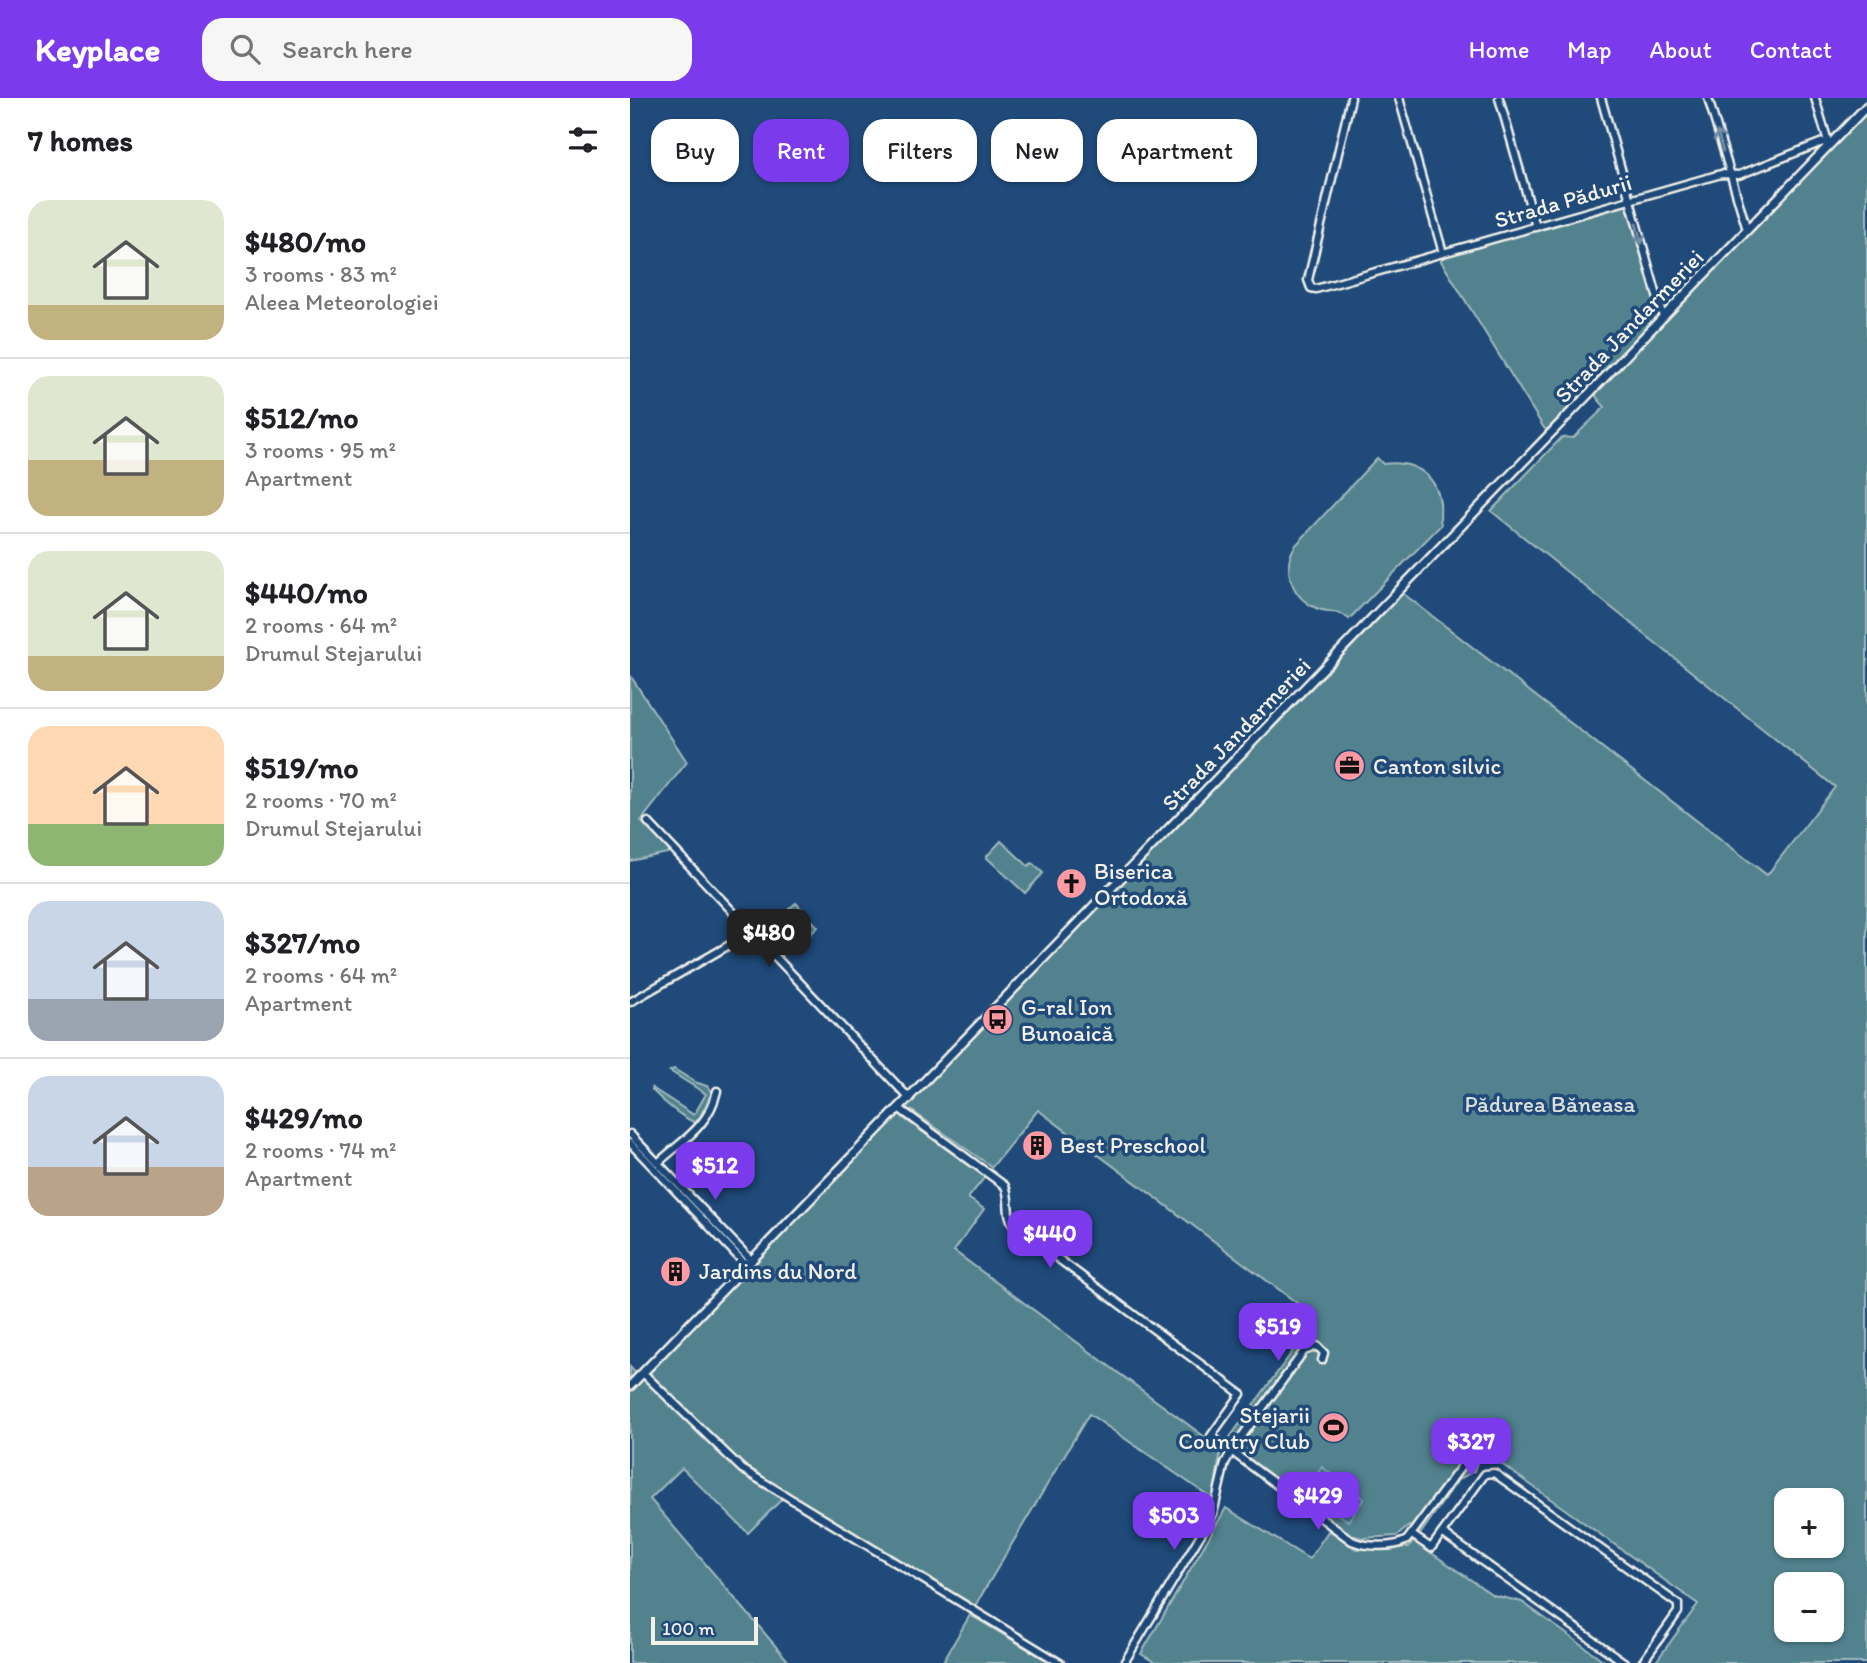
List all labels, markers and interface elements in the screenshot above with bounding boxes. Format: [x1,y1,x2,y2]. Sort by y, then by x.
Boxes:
search box [202,18,692,81]
text: Keyplace [35,30,160,69]
icon: search [226,30,264,68]
text: Search here [282,33,413,65]
text: Home [1469,35,1529,64]
text: Map [1567,35,1611,64]
text: About [1649,35,1712,64]
text: Contact [1750,35,1832,64]
chip: Buy [651,119,739,182]
chip: Rent [753,119,849,182]
chip: Filters [863,119,977,182]
chip: New [991,119,1083,182]
chip: Apartment [1097,119,1257,182]
icon: filters [564,121,602,159]
text: 7 homes [28,122,133,159]
one-way arrow [1713,131,1726,153]
street label: Strada Pădurii [1491,168,1635,234]
text: $480/mo [245,223,366,260]
one-way arrow [1634,223,1647,245]
icon: home [84,228,168,312]
street label: Strada Jandarmeriei [1549,243,1709,409]
text: 3 rooms · 83 m² [245,260,397,288]
text: Aleea Meteorologiei [245,288,439,316]
text: $512/mo [245,399,359,436]
icon: home [84,404,168,488]
text: 3 rooms · 95 m² [245,436,396,464]
text: Apartment [245,464,352,492]
text: $440/mo [245,574,368,611]
icon: home [84,579,168,663]
text: 2 rooms · 64 m² [245,611,397,639]
text: Drumul Stejarului [245,639,422,667]
street label: Strada Jandarmeriei [1156,651,1316,817]
text: $519/mo [245,749,359,786]
office icon: Canton silvic [1333,749,1367,783]
place label: Canton silvic [1373,752,1501,780]
icon: home [84,754,168,838]
text: 2 rooms · 70 m² [245,786,397,814]
text: Drumul Stejarului [245,814,422,842]
place label: Biserica Ortodoxă [1094,857,1188,911]
church icon: Biserica Ortodoxă [1054,867,1088,901]
pin: $480 [728,910,810,969]
text: $480 [743,918,795,946]
text: $327/mo [245,924,360,961]
icon: home [84,929,168,1013]
text: 2 rooms · 64 m² [245,961,397,989]
text: Apartment [245,989,352,1017]
place label: G-ral Ion Bunoaică [1021,993,1114,1047]
bus stop icon: G-ral Ion Bunoaică [981,1003,1015,1037]
park label: Pădurea Băneasa [1465,1090,1635,1118]
text: $429/mo [245,1099,363,1136]
icon: home [84,1104,168,1188]
building icon: Best Preschool [1020,1128,1054,1162]
place label: Best Preschool [1060,1131,1206,1159]
text: 2 rooms · 74 m² [245,1136,397,1164]
pin: $512 [674,1142,756,1202]
text: $512 [692,1151,738,1179]
text: Apartment [245,1164,352,1192]
pin: $440 [1009,1210,1091,1270]
text: $440 [1023,1219,1077,1247]
building icon: Jardins du Nord [659,1254,693,1288]
place label: Jardins du Nord [699,1257,857,1285]
pin: $519 [1237,1304,1319,1363]
text: $519 [1255,1312,1301,1340]
place label: Stejarii Country Club [1178,1401,1310,1455]
sports icon: Stejarii Country Club [1316,1411,1350,1445]
pin: $327 [1430,1418,1512,1478]
text: $327 [1447,1427,1495,1455]
pin: $429 [1277,1472,1359,1532]
text: $429 [1293,1481,1343,1509]
map controls [1774,1488,1844,1642]
button: + [1774,1488,1844,1558]
pin: $503 [1133,1492,1215,1552]
text: $503 [1149,1501,1199,1529]
button: − [1774,1572,1844,1642]
scale bar [651,1614,758,1646]
text: 100 m [662,1617,714,1640]

